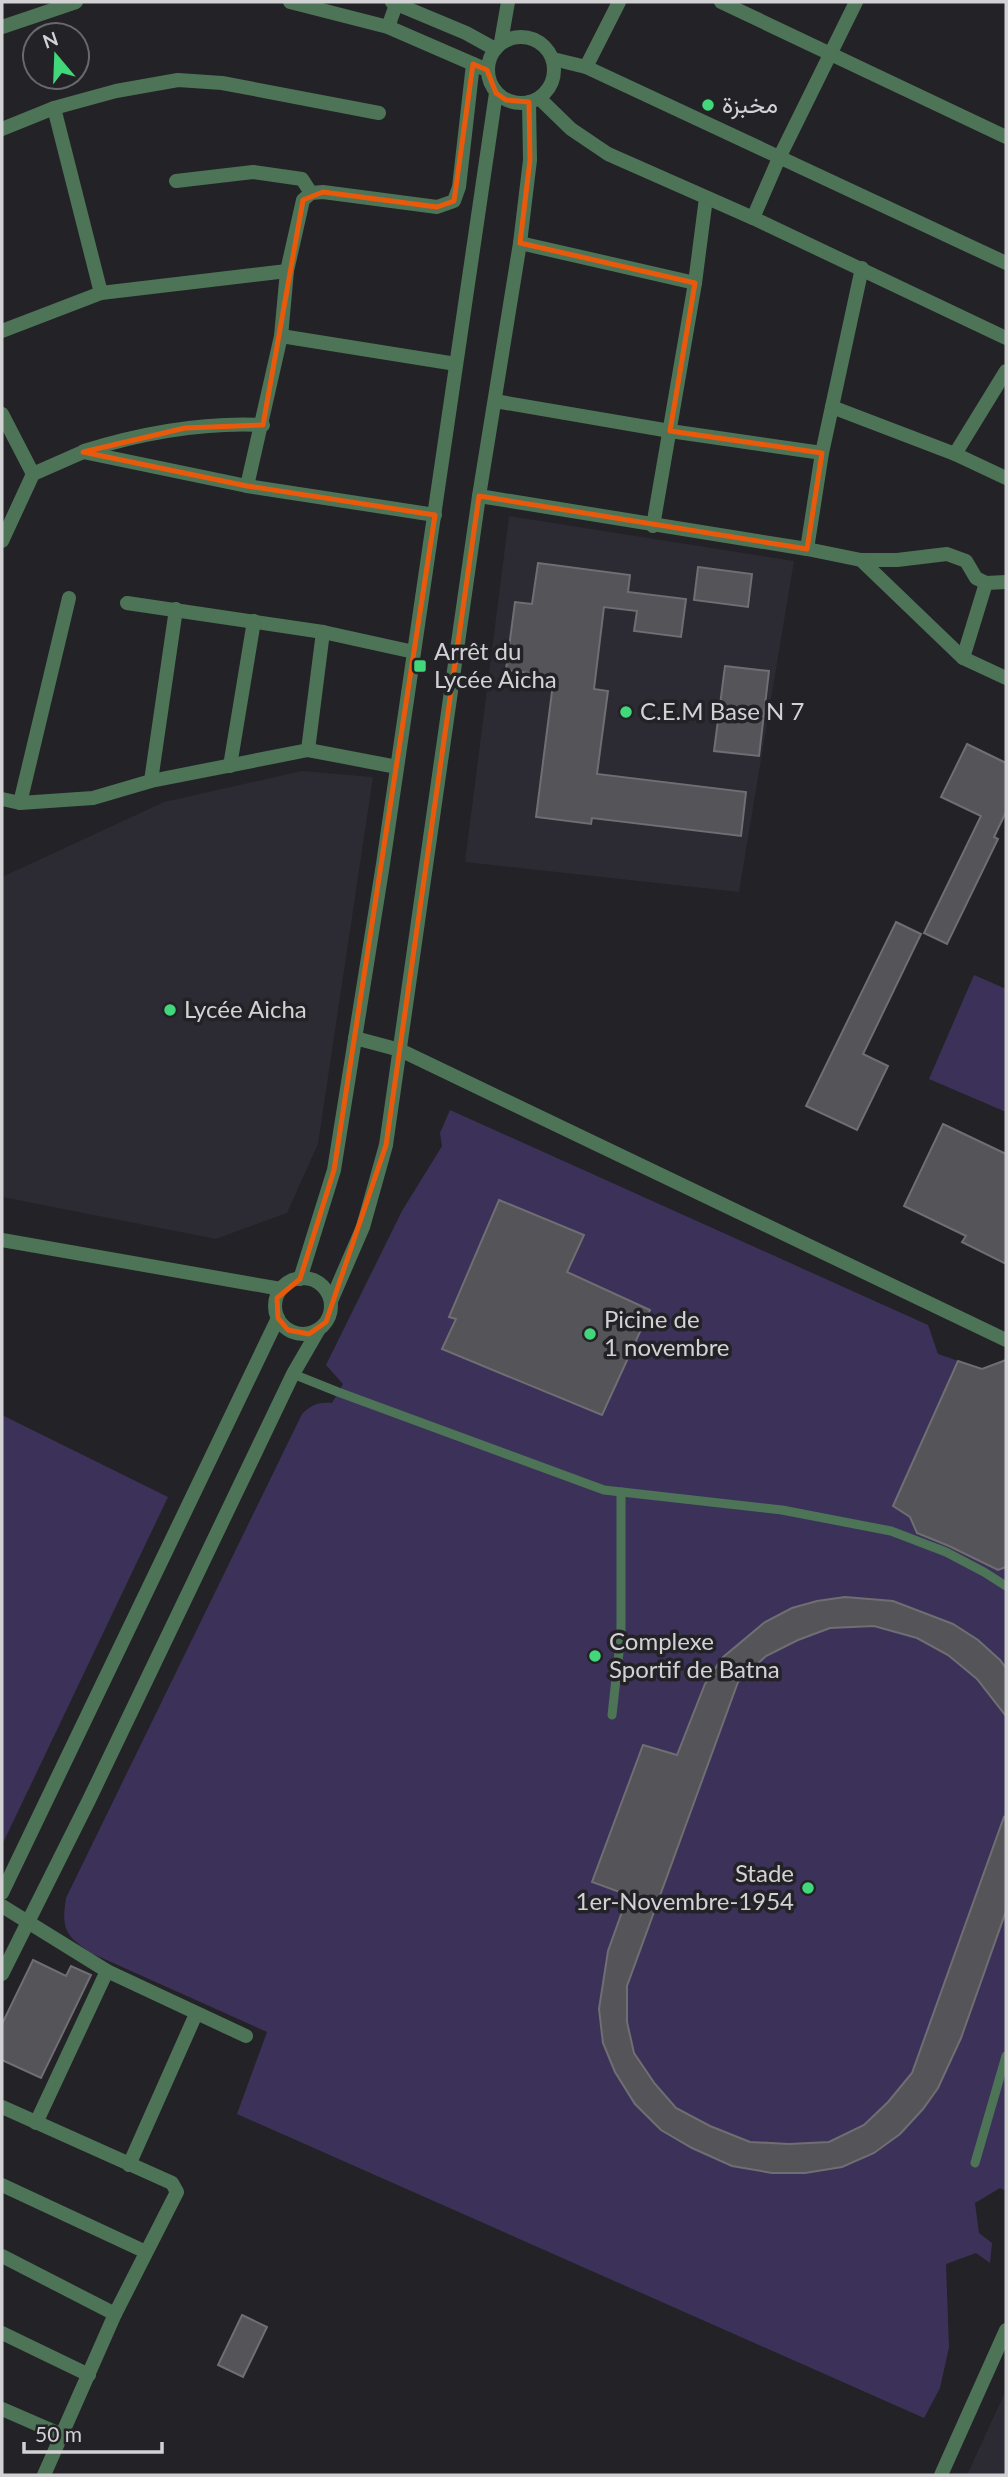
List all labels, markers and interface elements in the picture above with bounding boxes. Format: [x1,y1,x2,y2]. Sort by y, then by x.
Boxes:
north arrow [21,21,91,91]
text: N [40,26,61,53]
place label: مخبزة [722,89,778,120]
marker: مخبزة [700,97,716,113]
place label: Arrêt du Lycée Aicha [434,636,557,693]
marker: Arrêt du Lycée Aicha [412,658,428,674]
place label: C.E.M Base N 7 [640,696,805,725]
marker: C.E.M Base N 7 [618,704,634,720]
place label: Lycée Aicha [184,994,307,1023]
marker: Lycée Aicha [162,1002,178,1018]
place label: Picine de 1 novembre [604,1304,730,1361]
marker: Picine de 1 novembre [582,1326,598,1342]
place label: Complexe Sportif de Batna [609,1626,780,1683]
marker: Complexe Sportif de Batna [587,1648,603,1664]
place label: Stade 1er-Novembre-1954 [576,1858,794,1915]
marker: Stade 1er-Novembre-1954 [800,1880,816,1896]
scale bar [24,2410,163,2454]
text: 50 m [35,2421,82,2446]

